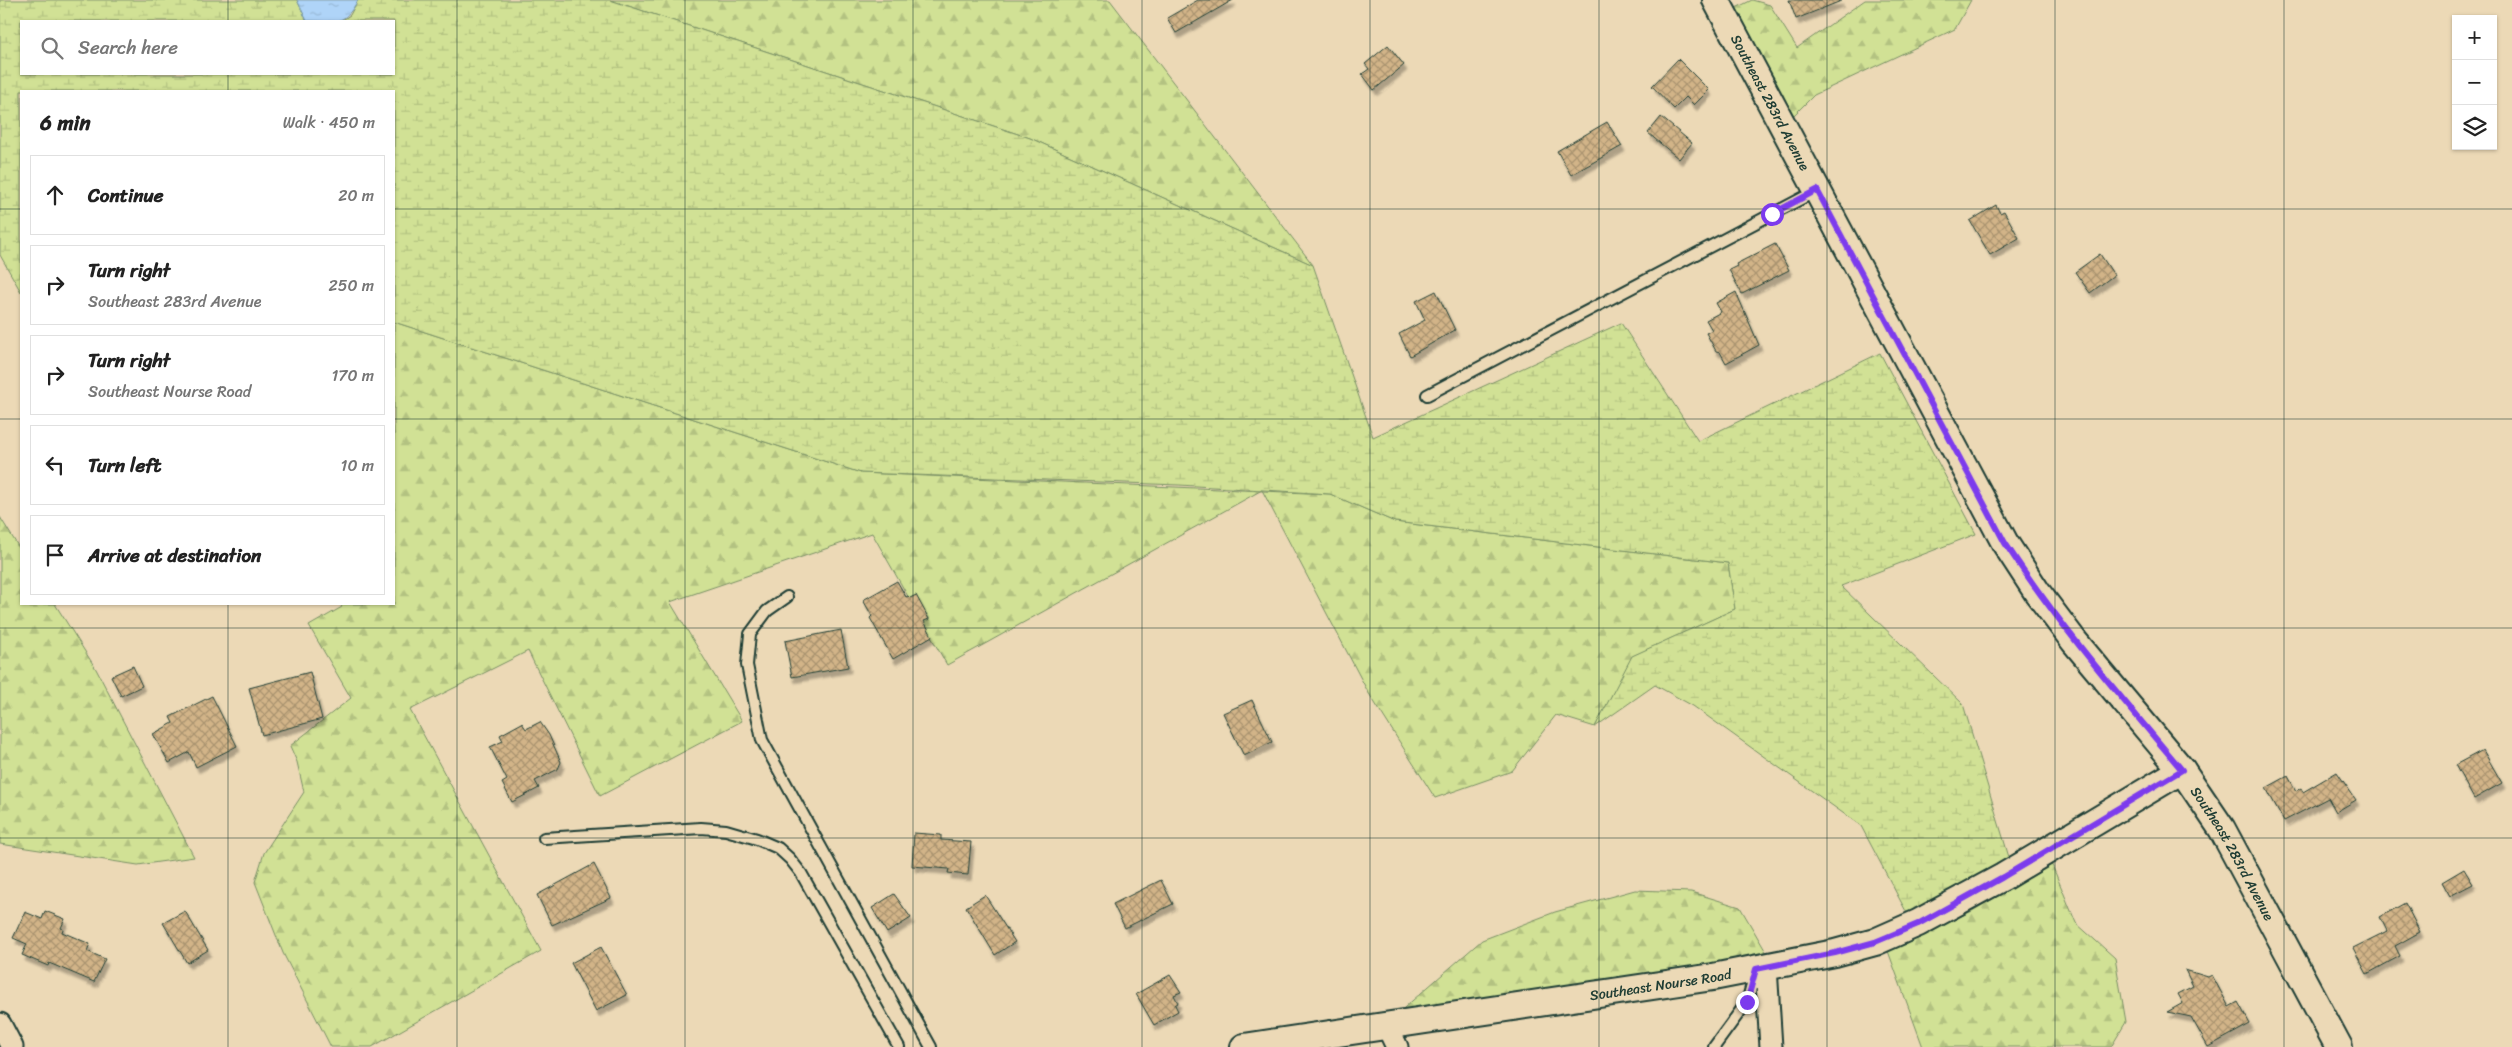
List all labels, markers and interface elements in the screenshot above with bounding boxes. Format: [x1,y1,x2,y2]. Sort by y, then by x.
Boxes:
map controls [2452,15,2497,150]
button: + [2452,15,2497,60]
search box [20,20,395,75]
street label: Southeast 283rd Avenue [1724,29,1817,176]
text: Search here [78,31,178,64]
icon: search [38,34,66,62]
button: − [2452,60,2497,105]
text: 6 min [40,104,91,142]
button: layers [2452,105,2497,150]
text: Walk · 450 m [283,108,375,137]
text: Continue [88,179,164,212]
icon: ahead [41,181,69,209]
text: 20 m [338,181,374,210]
route start [1761,203,1784,226]
text: Turn right [88,254,170,287]
icon: right [41,271,69,299]
text: 250 m [328,271,374,300]
text: Southeast 283rd Avenue [88,287,261,316]
text: Turn right [88,344,170,377]
icon: right [41,361,69,389]
text: 170 m [331,361,374,390]
text: Southeast Nourse Road [88,377,251,406]
text: Turn left [88,449,161,482]
icon: left [41,451,69,479]
text: 10 m [341,451,374,480]
text: Arrive at destination [88,539,261,572]
icon: arrive [41,541,69,569]
street label: Southeast 283rd Avenue [2184,781,2282,925]
street label: Southeast Nourse Road [1588,961,1735,1008]
route end [1736,991,1759,1014]

